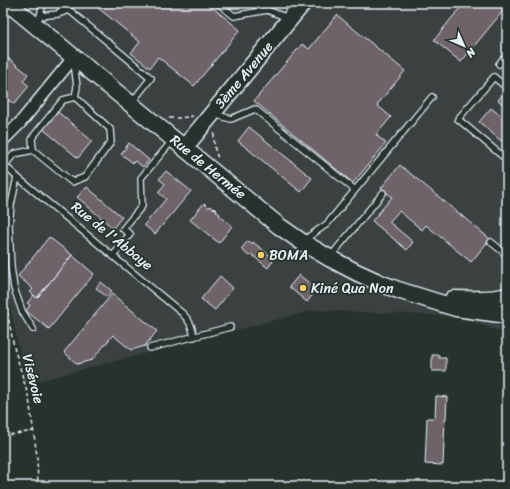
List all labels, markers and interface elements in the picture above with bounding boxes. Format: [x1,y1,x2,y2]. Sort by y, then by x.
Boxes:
north arrow [444,26,484,66]
street label: 3ème Avenue [208,36,280,114]
text: N [461,43,481,62]
street label: Rue de Hermée [164,128,252,206]
street label: Rue de l'Abbaye [65,195,159,277]
place label: BOMA [269,243,308,268]
marker: BOMA [256,250,266,260]
place label: Kiné Qua Non [311,276,394,301]
marker: Kiné Qua Non [298,283,308,293]
street label: Visévoie [15,351,51,407]

